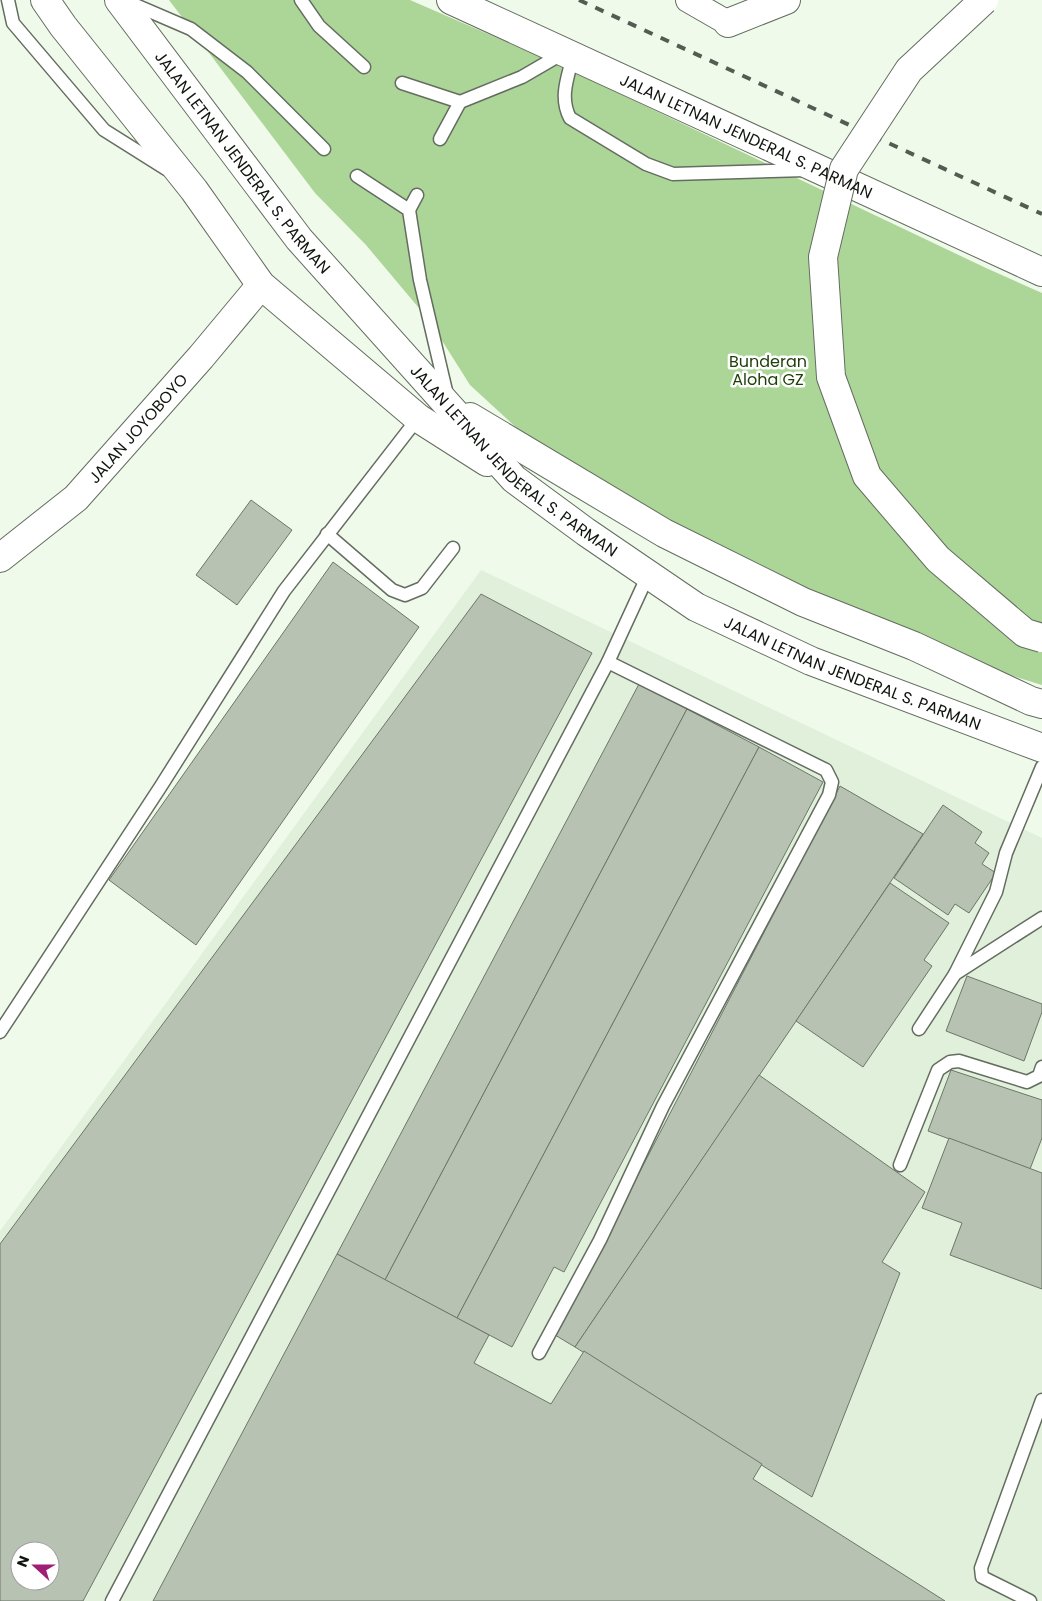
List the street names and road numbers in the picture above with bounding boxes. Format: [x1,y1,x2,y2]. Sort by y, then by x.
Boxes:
street label: JALAN LETNAN JENDERAL S. PARMAN [150,46,336,278]
street label: JALAN LETNAN JENDERAL S. PARMAN [616,68,876,204]
street label: JALAN LETNAN JENDERAL S. PARMAN [405,359,622,562]
street label: JALAN JOYOBOYO [83,368,193,488]
street label: JALAN LETNAN JENDERAL S. PARMAN [720,610,984,736]

